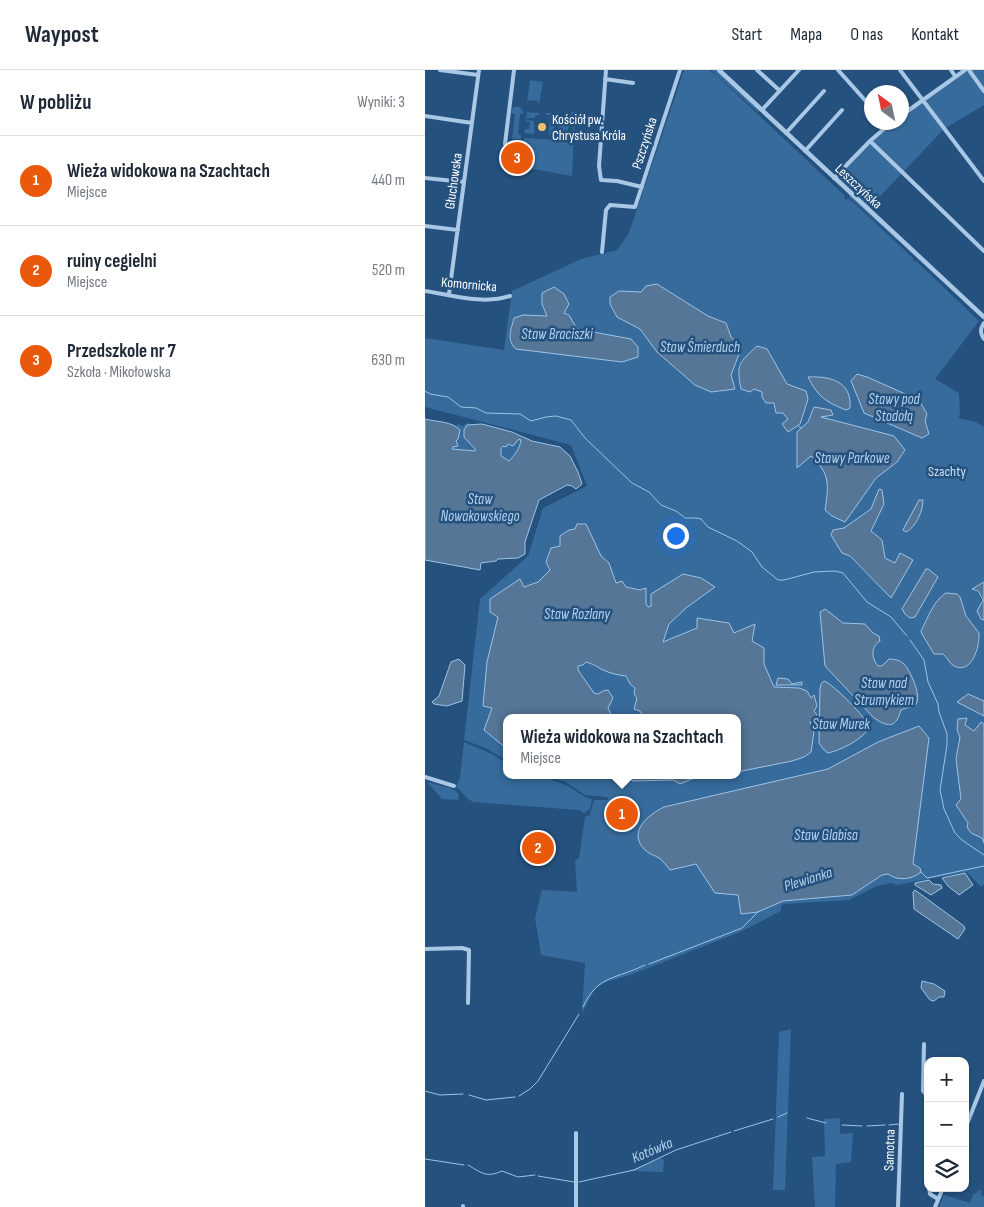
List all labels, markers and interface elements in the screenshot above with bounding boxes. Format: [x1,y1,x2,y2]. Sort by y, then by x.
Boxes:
text: Waypost [25,20,99,49]
text: Start [731,24,762,45]
text: Mapa [790,24,822,45]
text: O nas [850,24,883,45]
text: Kontakt [911,24,959,45]
north arrow [864,85,909,130]
text: W pobliżu [20,90,91,115]
text: Wyniki: 3 [357,93,405,112]
place label: Kościół pw. Chrystusa Króla [552,111,626,144]
street label: Pszczyńska [628,115,661,171]
marker: Kościół pw. Chrystusa Króla [536,121,548,133]
pin: 3 [501,139,533,177]
street label: Głuchowska [441,152,466,210]
text: Wieża widokowa na Szachtach [67,160,270,183]
street label: Leszczyńska [832,160,886,212]
text: 1 [33,171,39,190]
text: 440 m [372,171,405,190]
text: Miejsce [67,183,107,202]
text: ruiny cegielni [67,250,157,273]
text: 2 [32,261,40,280]
text: 520 m [372,261,405,280]
text: Miejsce [67,273,107,292]
street label: Komornicka [440,274,497,295]
water label: Staw Braciszki [521,325,594,344]
water label: Staw Śmierduch [660,338,740,357]
text: Przedszkole nr 7 [67,340,176,363]
text: 3 [32,351,40,370]
text: 630 m [371,351,405,370]
text: Szkoła · Mikołowska [67,363,171,382]
water label: Stawy pod Stodołą [868,390,921,426]
water label: Stawy Parkowe [814,449,890,468]
park label: Szachty [928,463,966,480]
water label: Staw Nowakowskiego [440,490,520,526]
your location [663,523,689,549]
water label: Staw Rozlany [544,605,611,624]
water label: Staw nad Strumykiem [854,674,914,710]
popup [503,714,741,779]
water label: Staw Murek [812,715,870,734]
text: Wieża widokowa na Szachtach [521,726,723,749]
text: Miejsce [521,749,561,768]
pin: 1 [606,795,638,833]
water label: Staw Glabisa [794,826,858,845]
pin: 2 [522,829,554,867]
water label: Plewianka [782,863,835,896]
map controls [924,1057,969,1192]
button: + [924,1057,969,1102]
button: − [924,1102,969,1147]
street label: Samotna [880,1129,899,1171]
water label: Kotówka [629,1133,676,1168]
button: layers [924,1147,969,1192]

